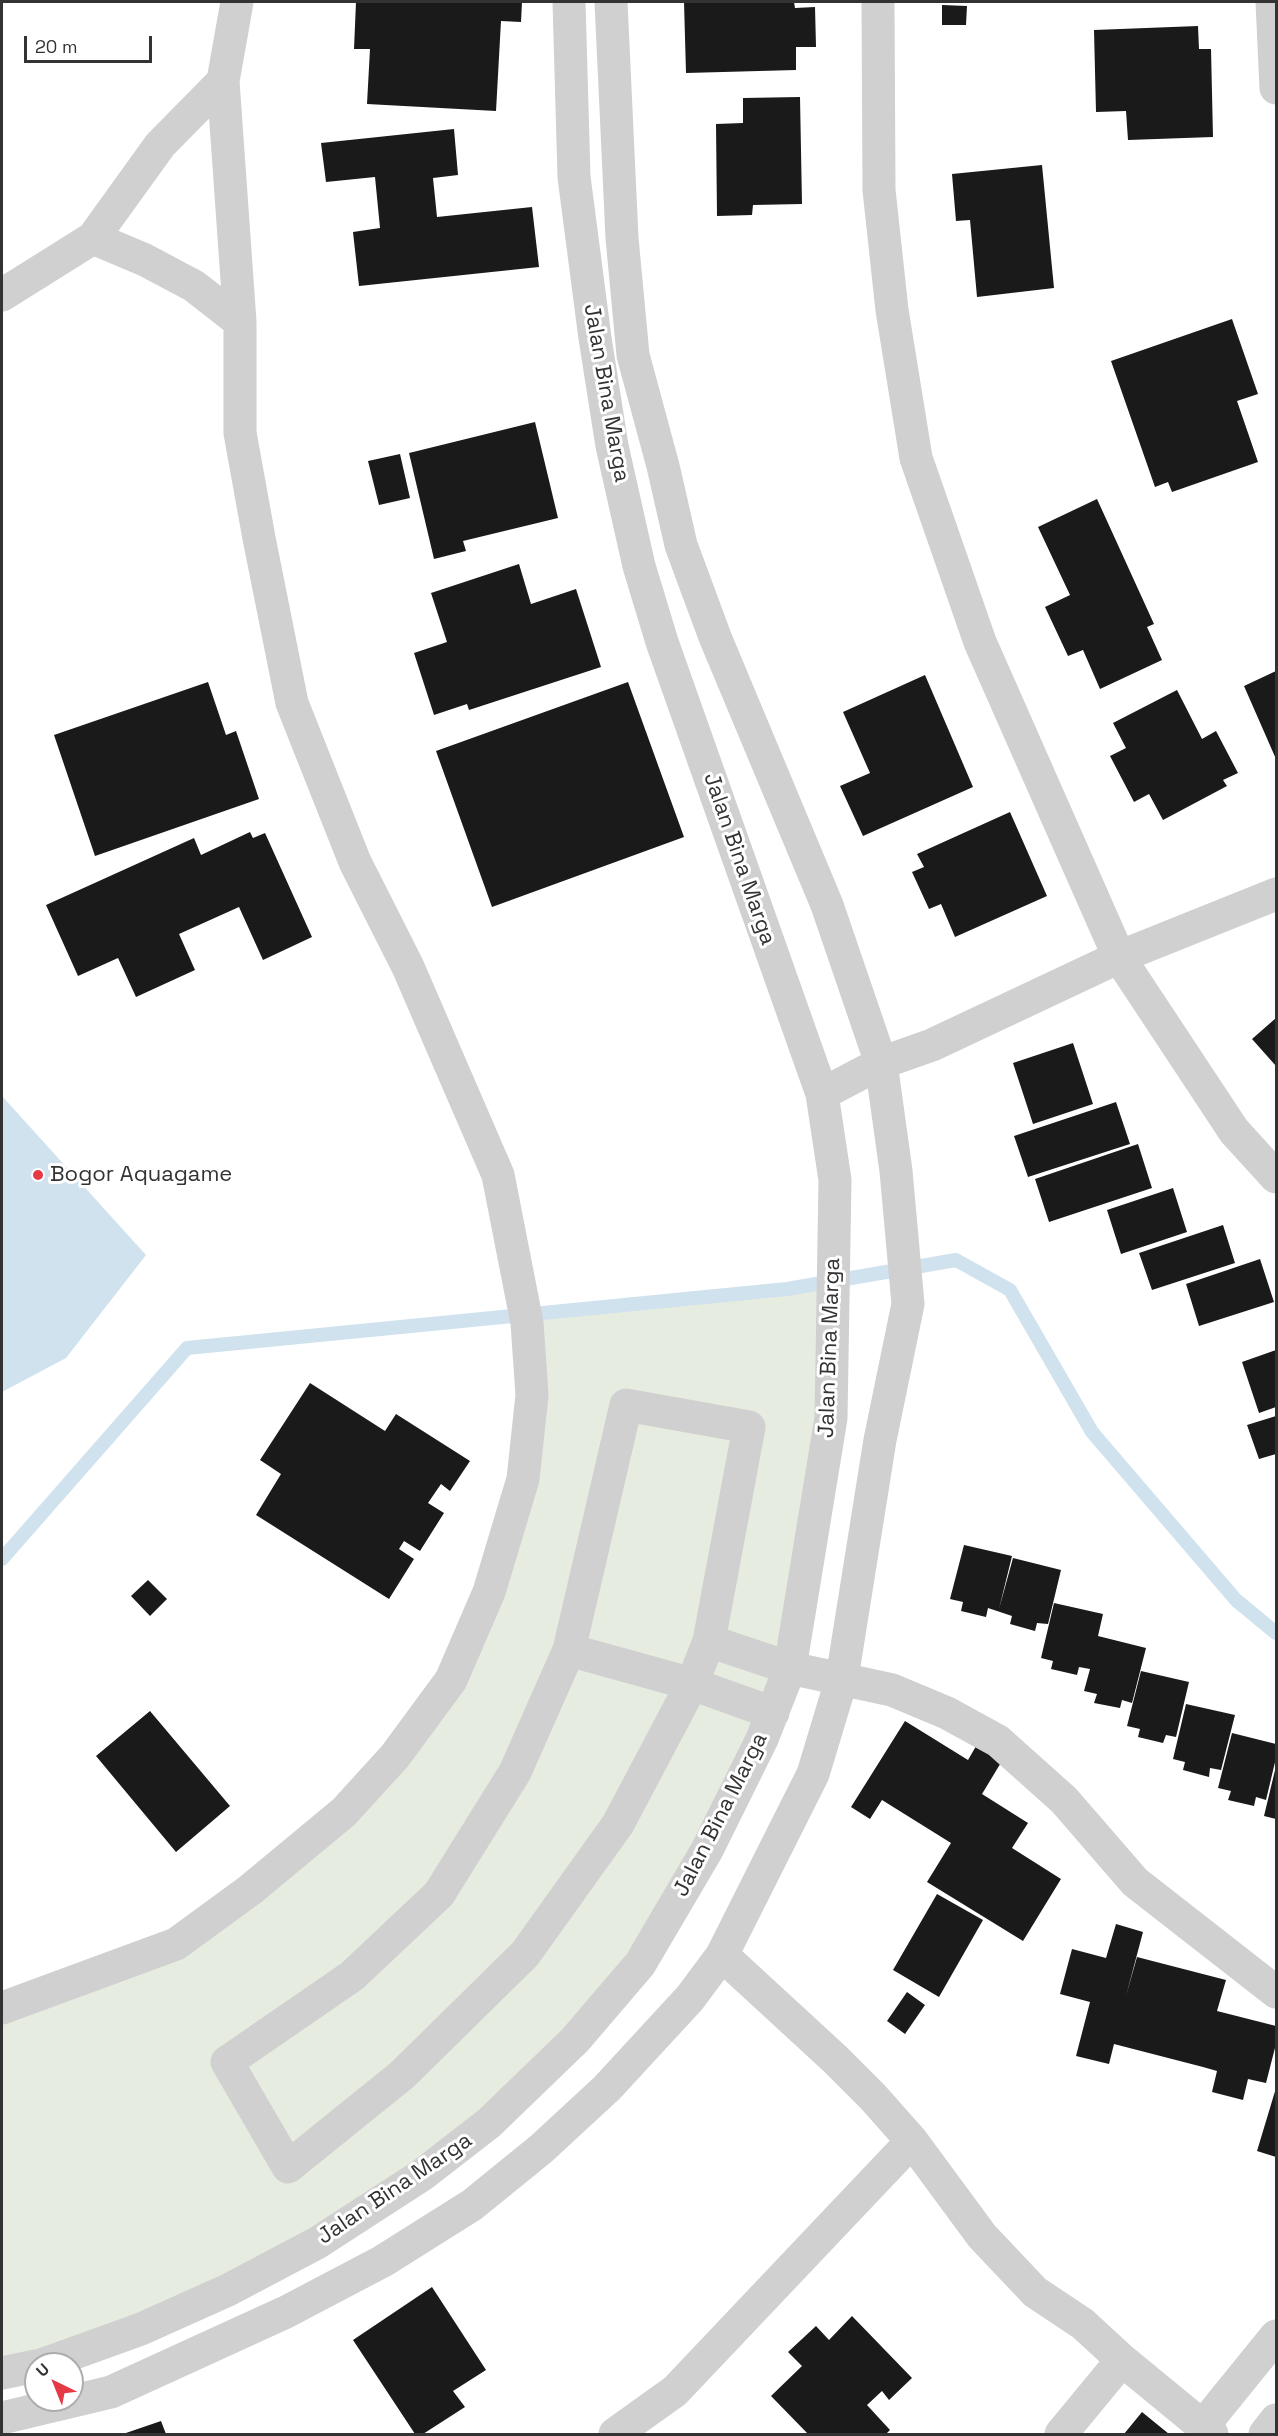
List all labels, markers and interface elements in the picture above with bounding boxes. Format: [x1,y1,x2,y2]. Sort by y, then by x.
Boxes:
scale bar [27,24,154,62]
text: 20 m [35,35,78,58]
street label: Jalan Bina Marga [577,302,635,484]
street label: Jalan Bina Marga [697,769,781,949]
place label: Bogor Aquagame [50,1162,232,1188]
marker: Bogor Aquagame [31,1168,45,1182]
street label: Jalan Bina Marga [814,1257,846,1439]
street label: Jalan Bina Marga [668,1729,774,1901]
street label: Jalan Bina Marga [313,2128,477,2250]
north arrow [24,2352,84,2412]
text: U [32,2359,54,2381]

